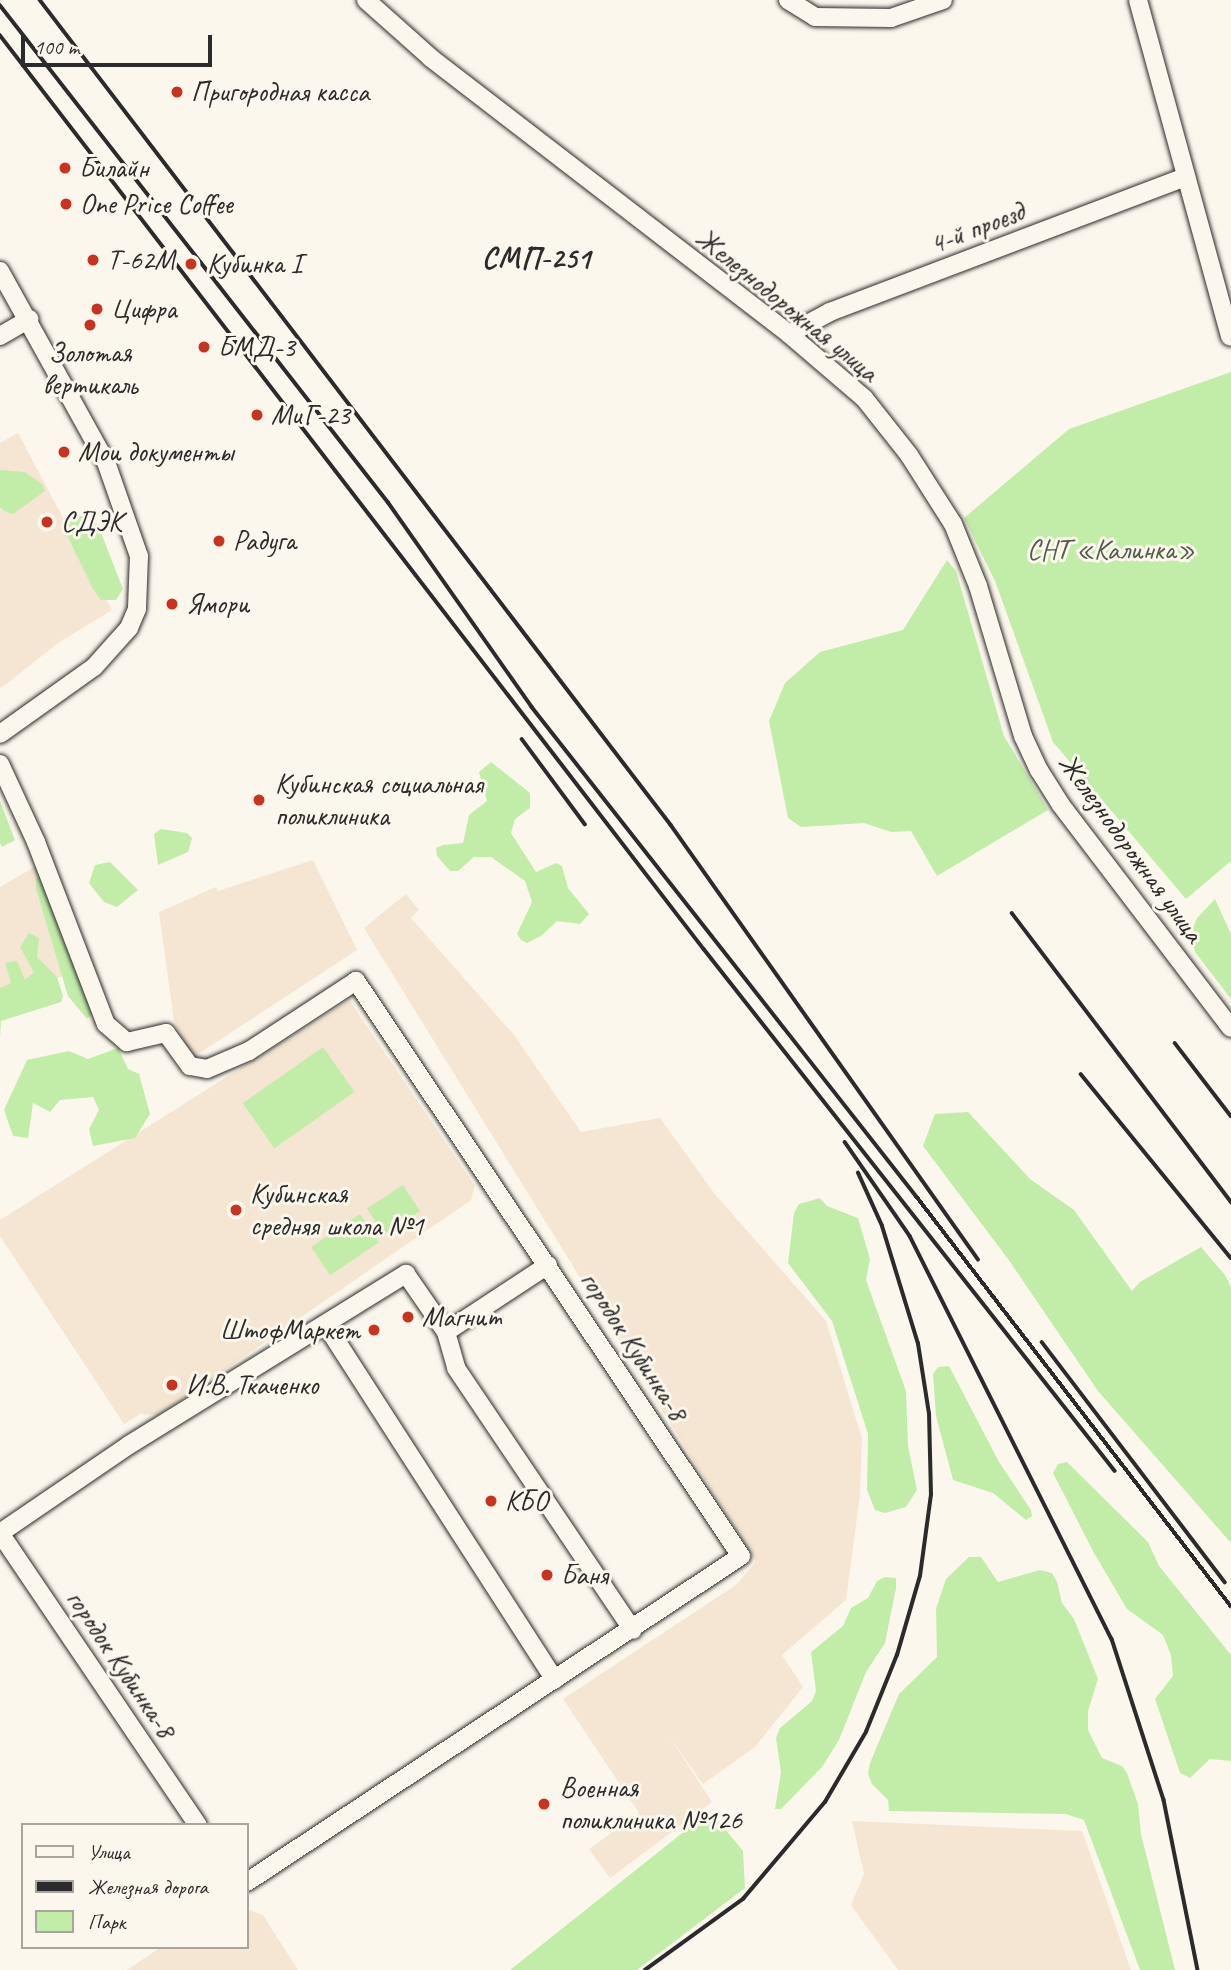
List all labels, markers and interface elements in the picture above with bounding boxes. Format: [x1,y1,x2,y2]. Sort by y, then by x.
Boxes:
scale bar [24,21,215,65]
text: 100 m [34,34,79,60]
place label: Пригородная касса [191,75,370,109]
marker: Пригородная касса [169,84,185,100]
place label: Билайн [79,151,149,185]
marker: Билайн [57,160,73,176]
place label: One Price Coffee [80,187,232,221]
street label: 4-й проезд [925,195,1029,261]
marker: One Price Coffee [58,196,74,212]
street label: Железнодорожная улица [688,220,886,390]
district label: СМП-251 [482,240,590,276]
place label: Т-62М [107,243,174,277]
place label: Кубинка I [207,247,302,281]
marker: Т-62М [85,252,101,268]
marker: Кубинка I [181,254,201,274]
place label: Цифра [111,292,177,326]
marker: Цифра [89,301,105,317]
marker: Золотая вертикаль [82,317,98,333]
place label: БМД-3 [218,330,295,364]
place label: Золотая вертикаль [43,336,137,402]
marker: БМД-3 [196,339,212,355]
place label: МиГ-23 [271,398,350,432]
marker: МиГ-23 [249,407,265,423]
place label: Мои документы [78,435,234,469]
marker: Мои документы [56,444,72,460]
place label: СДЭК [61,505,122,539]
marker: СДЭК [39,514,55,530]
place label: Радуга [233,524,296,558]
marker: Радуга [211,533,227,549]
park label: СНТ «Калинка» [1027,533,1195,567]
place label: Ямори [186,587,249,621]
marker: Ямори [164,596,180,612]
street label: Железнодорожная улица [1050,746,1212,950]
place label: Кубинская социальная поликлиника [275,767,484,833]
marker: Кубинская социальная поликлиника [249,790,269,810]
place label: Кубинская средняя школа №1 [250,1177,424,1243]
marker: Кубинская средняя школа №1 [228,1202,244,1218]
street label: городок Кубинка-8 [573,1265,695,1427]
place label: Магнит [422,1300,502,1334]
marker: Магнит [400,1309,416,1325]
place label: ШтофМаркет [220,1313,360,1347]
marker: ШтофМаркет [366,1322,382,1338]
place label: И.В. Ткаченко [186,1368,318,1402]
marker: И.В. Ткаченко [164,1377,180,1393]
place label: КБО [505,1484,548,1518]
marker: КБО [483,1493,499,1509]
place label: Баня [561,1558,608,1592]
marker: Баня [539,1567,555,1583]
street label: городок Кубинка-8 [59,1583,183,1745]
place label: Военная поликлиника №126 [560,1771,742,1837]
marker: Военная поликлиника №126 [534,1794,554,1814]
legend [21,1823,248,1949]
text: Улица [88,1839,130,1865]
text: Железная дорога [88,1874,208,1900]
text: Парк [88,1909,125,1935]

